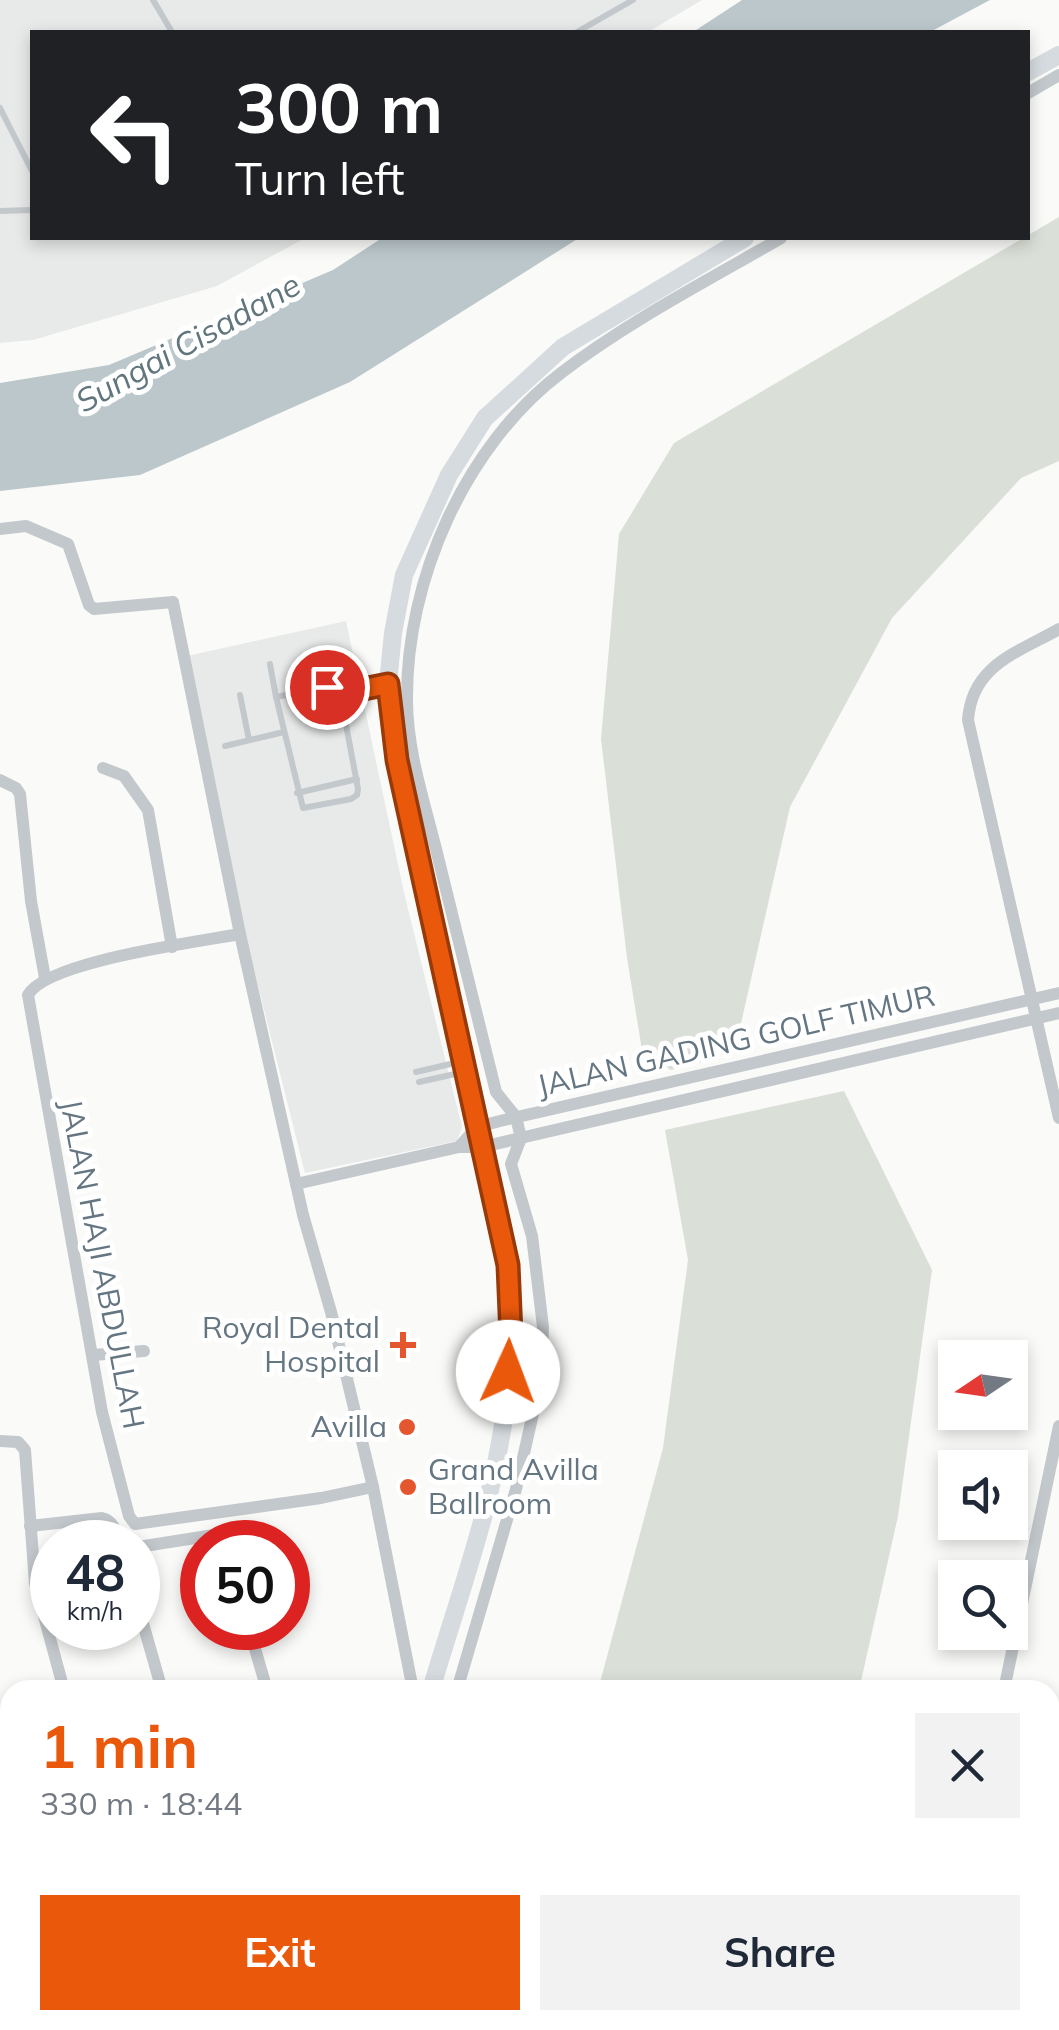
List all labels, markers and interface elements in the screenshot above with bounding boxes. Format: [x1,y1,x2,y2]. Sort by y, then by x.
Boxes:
text: 300 m [235,63,443,151]
icon: left [70,70,200,200]
text: Turn left [235,150,404,206]
water label: Sungai Cisadane [68,264,307,420]
pin [285,645,370,730]
icon: arrive [300,660,355,715]
street label: JALAN GADING GOLF TIMUR [533,976,938,1104]
street label: JALAN HAJI ABDULLAH [52,1096,154,1432]
place label: Royal Dental Hospital [202,1308,380,1380]
position arrow [456,1320,560,1424]
marker: Royal Dental Hospital [390,1332,416,1358]
north arrow [938,1340,1028,1430]
map controls [938,1340,1028,1650]
place label: Avilla [310,1407,387,1445]
marker: Avilla [396,1416,418,1438]
place label: Grand Avilla Ballroom [428,1450,599,1522]
button: sound [938,1450,1028,1540]
marker: Grand Avilla Ballroom [397,1476,419,1498]
speed limit sign: 50 [180,1520,310,1650]
text: 48 [65,1541,125,1604]
button: search [938,1560,1028,1650]
text: km/h [67,1595,123,1626]
text: 1 min [40,1708,198,1783]
button: close [915,1713,1020,1818]
text: 330 m · 18:44 [40,1783,242,1823]
button: Exit [40,1895,520,2010]
button: Share [540,1895,1020,2010]

